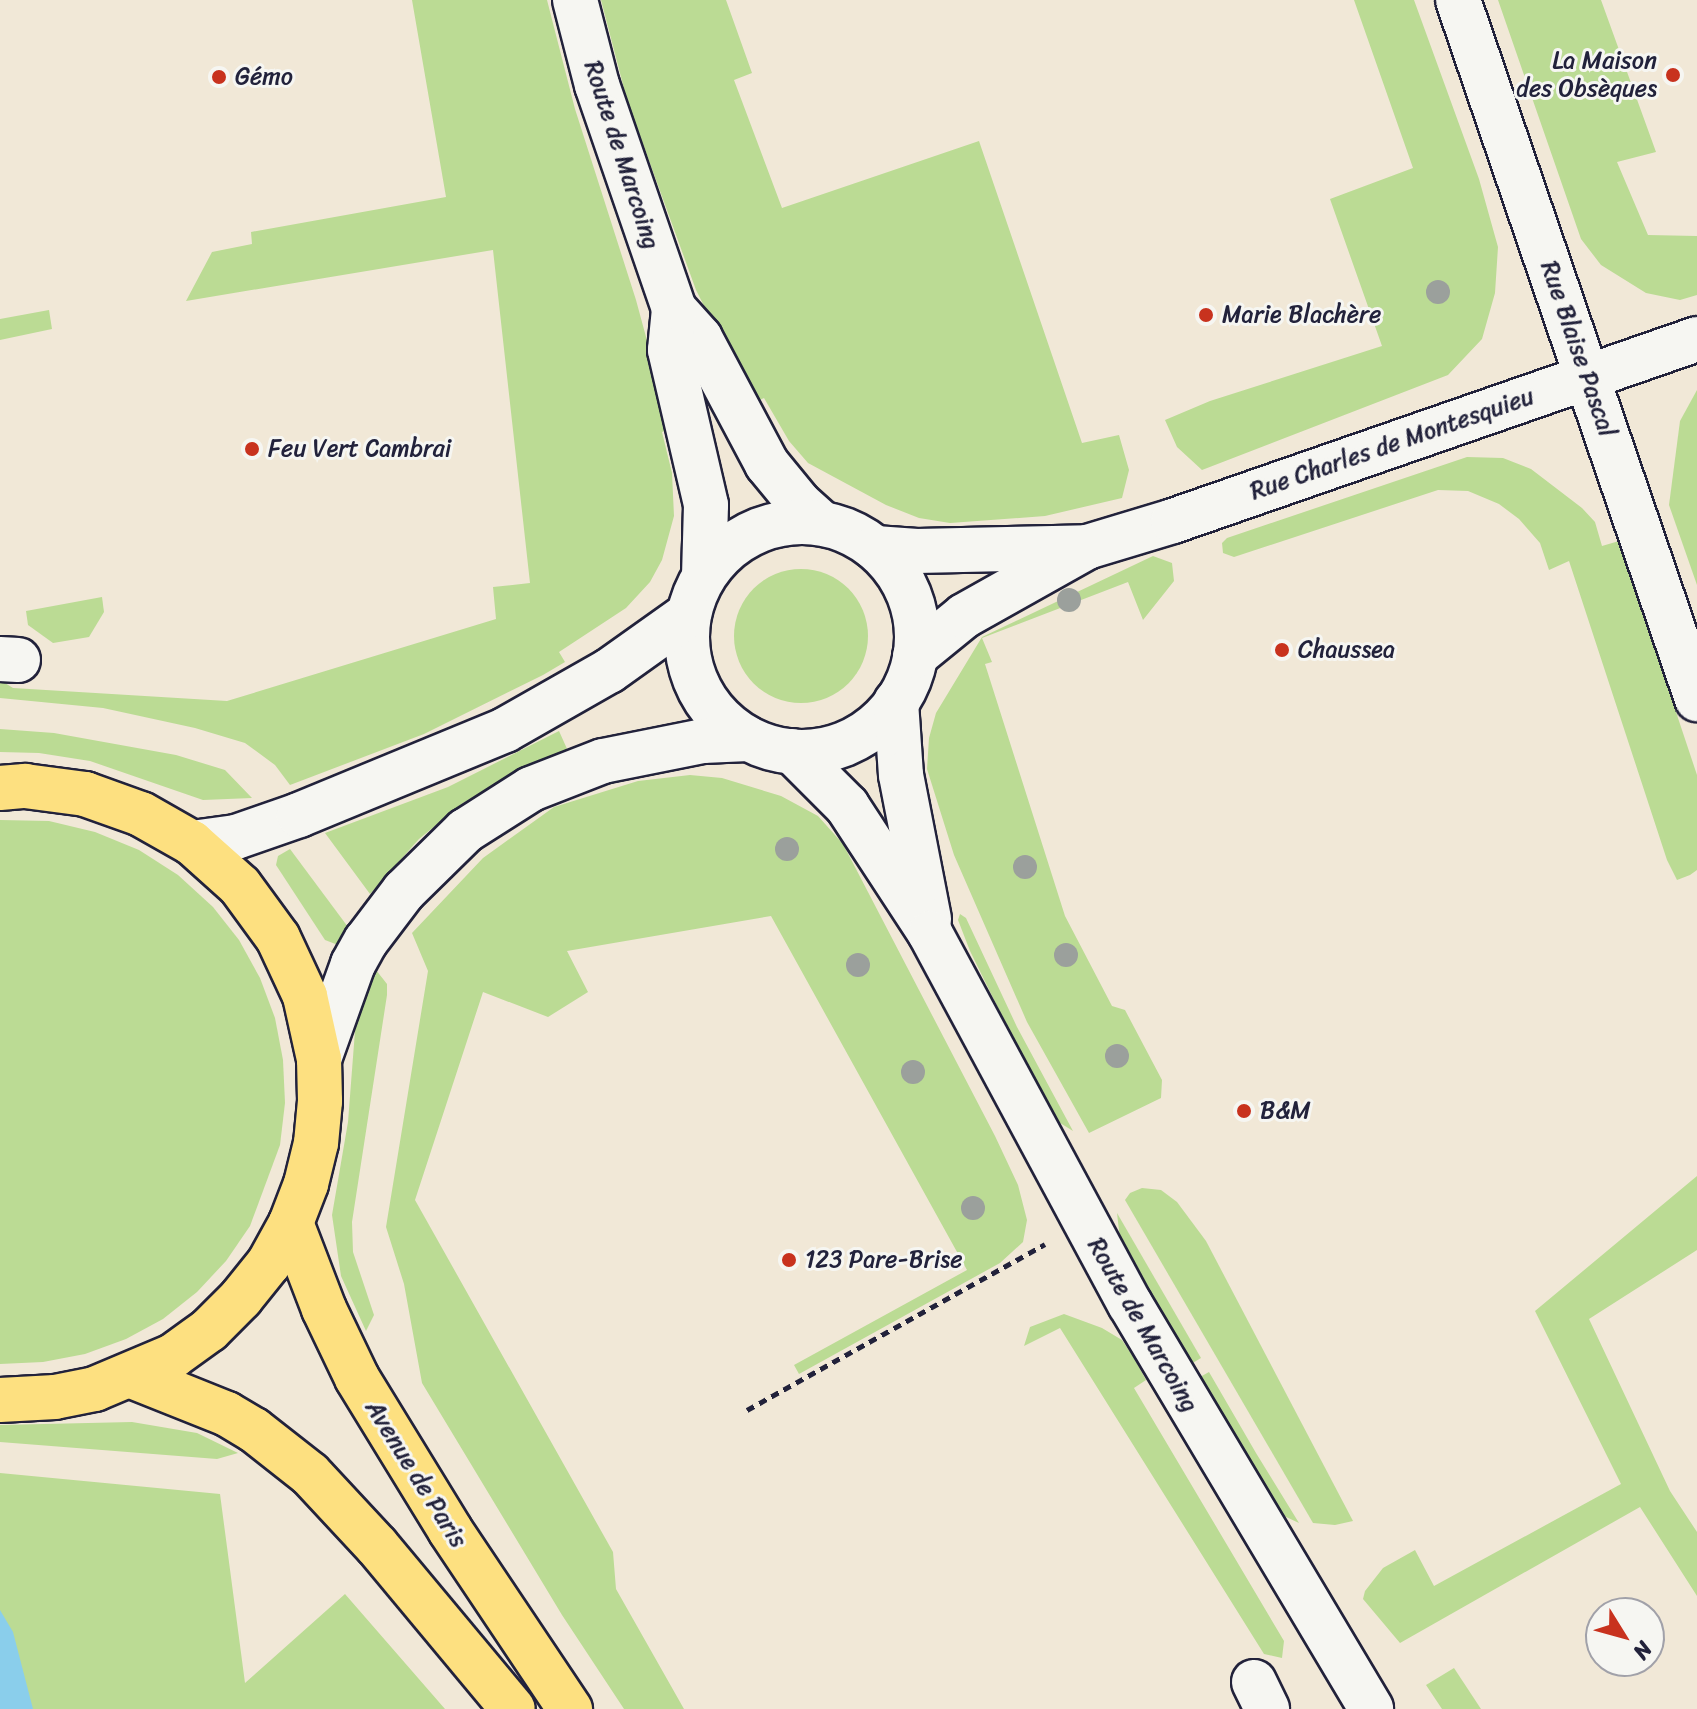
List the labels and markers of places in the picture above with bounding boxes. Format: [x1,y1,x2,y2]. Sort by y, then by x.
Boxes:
place label: La Maison des Obsèques [1515,47,1657,103]
place label: Gémo [235,63,293,91]
marker: La Maison des Obsèques [1664,66,1682,84]
marker: Gémo [210,68,228,86]
place label: Marie Blachère [1222,301,1381,329]
marker: Marie Blachère [1197,306,1215,324]
place label: Feu Vert Cambrai [268,435,451,463]
marker: Feu Vert Cambrai [243,440,261,458]
place label: Chaussea [1298,636,1395,664]
marker: Chaussea [1273,641,1291,659]
place label: B&M [1260,1097,1311,1125]
marker: B&M [1235,1102,1253,1120]
place label: 123 Pare-Brise [805,1246,963,1274]
marker: 123 Pare-Brise [780,1251,798,1269]

